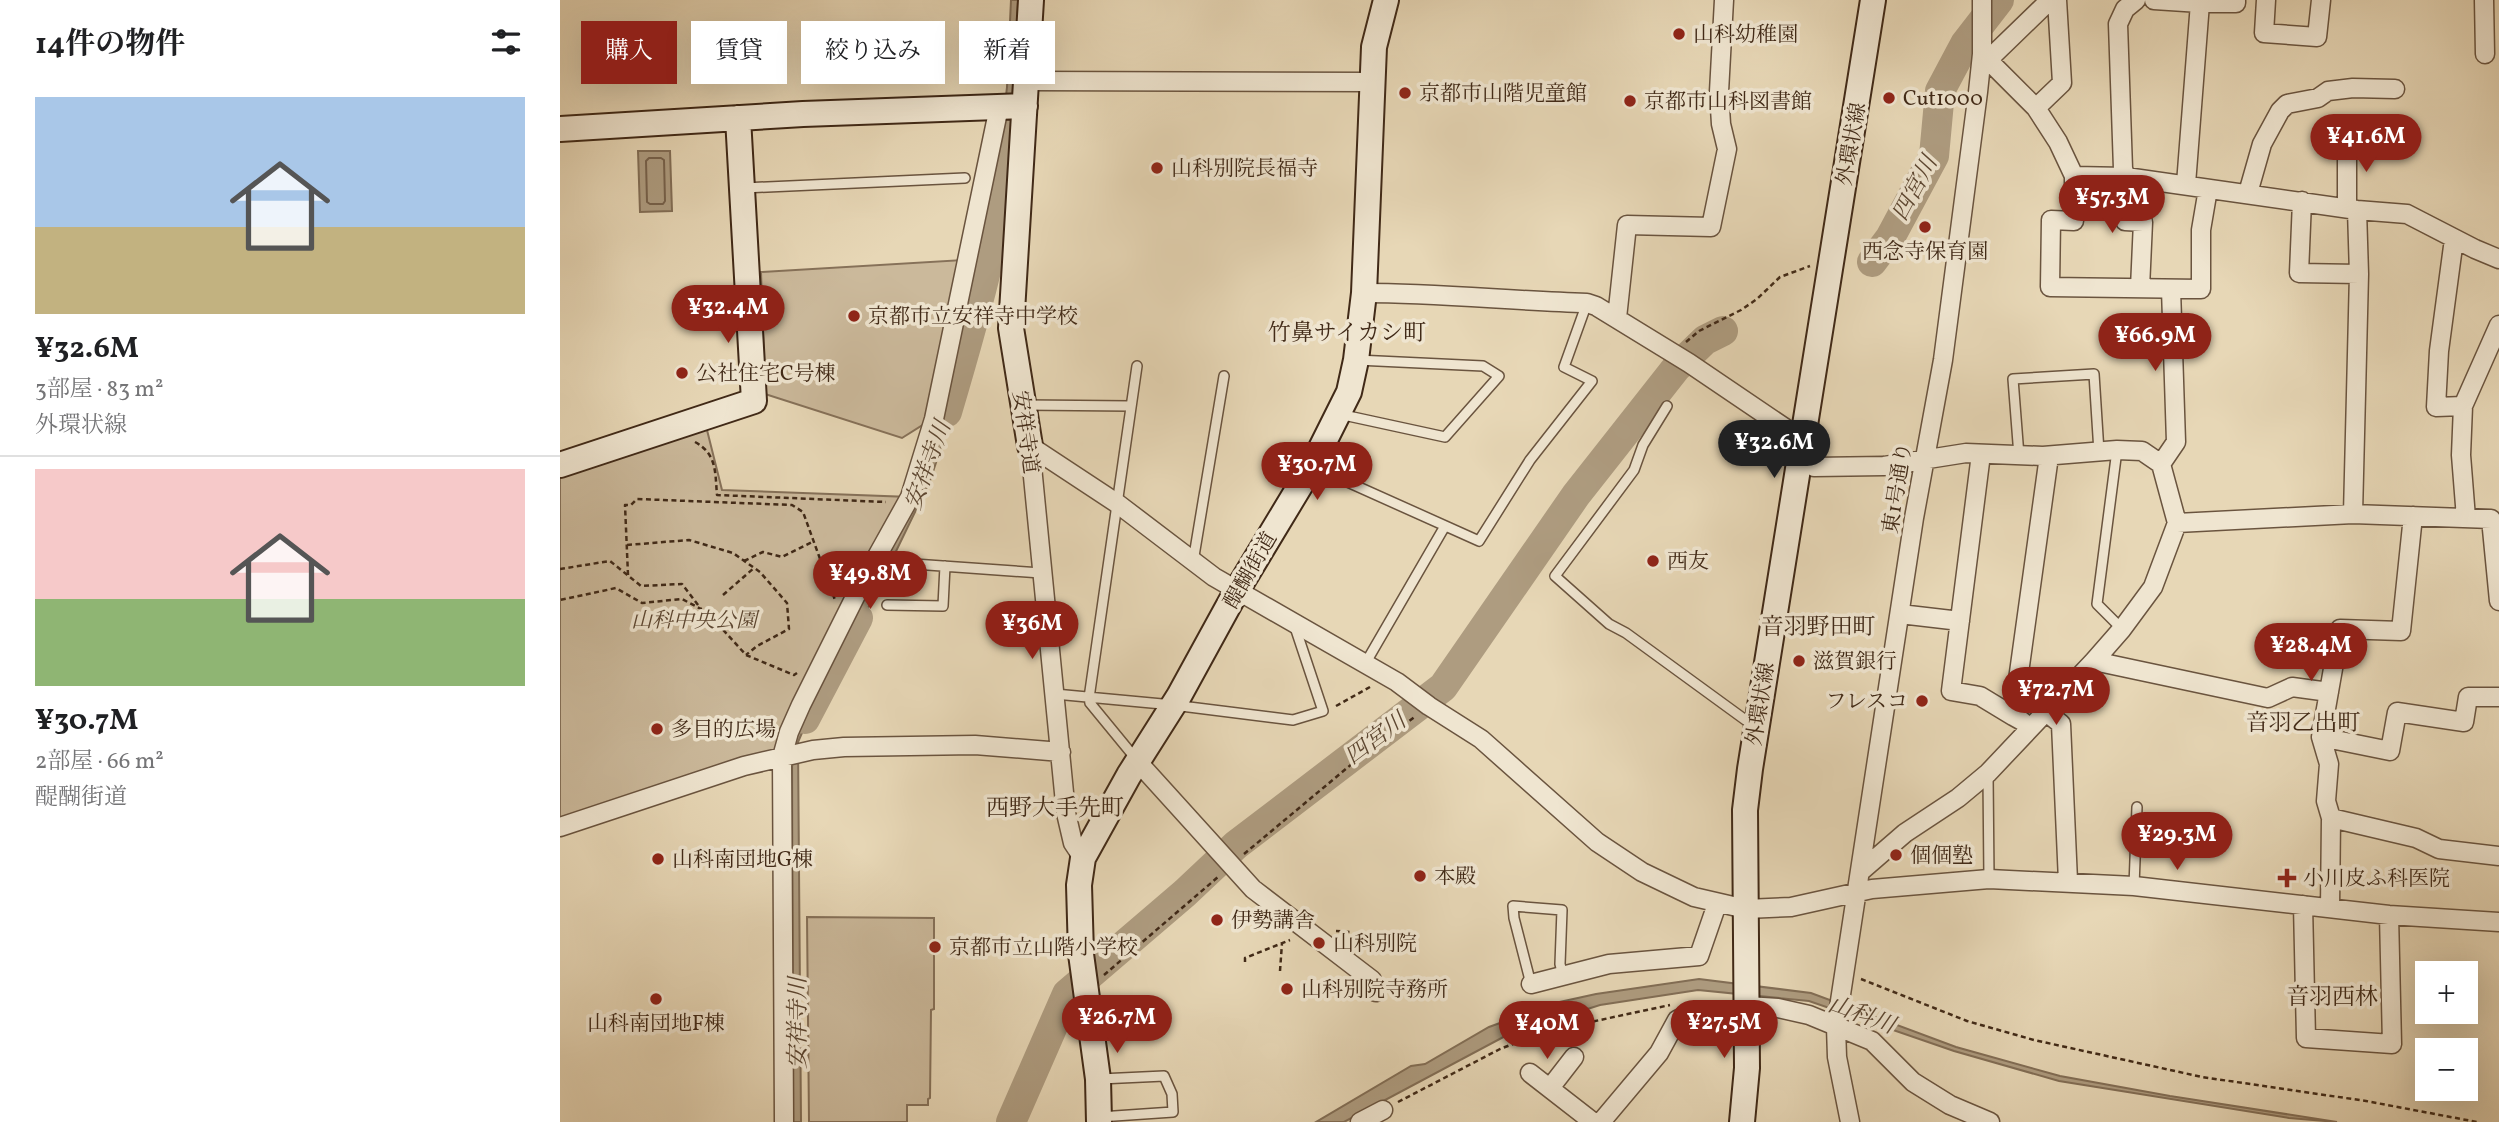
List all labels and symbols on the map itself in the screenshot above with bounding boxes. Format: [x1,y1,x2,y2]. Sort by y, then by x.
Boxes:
place label: 山科幼稚園 [1693,21,1798,50]
marker: 山科幼稚園 [1671,26,1687,42]
place label: 京都市山階児童館 [1419,80,1587,109]
marker: 京都市山階児童館 [1397,85,1413,101]
place label: Cut1000 [1903,85,1983,114]
place label: 京都市山科図書館 [1644,88,1812,117]
marker: Cut1000 [1881,90,1897,106]
marker: 京都市山科図書館 [1622,93,1638,109]
street label: 外環状線 [1831,100,1874,188]
pin: ¥41.6M [2309,114,2423,174]
water label: 四宮川 [1885,148,1947,227]
place label: 山科別院長福寺 [1171,155,1318,184]
marker: 山科別院長福寺 [1149,160,1165,176]
pin: ¥57.3M [2055,176,2169,235]
marker: 西念寺保育園 [1917,219,1933,235]
place label: 西念寺保育園 [1862,238,1988,267]
pin: ¥32.4M [671,286,785,345]
place label: 京都市立安祥寺中学校 [868,303,1078,332]
marker: 京都市立安祥寺中学校 [846,308,862,324]
pin: ¥66.9M [2098,314,2212,373]
district label: 竹鼻サイカシ町 [1268,318,1426,350]
place label: 公社住宅C号棟 [696,360,836,389]
marker: 公社住宅C号棟 [674,365,690,381]
street label: 安祥寺道 [1004,389,1045,476]
water label: 安祥寺川 [898,414,961,514]
pin: ¥32.6M [1717,420,1831,480]
street label: 東1号通り [1877,440,1920,536]
pin: ¥30.7M [1260,442,1374,502]
street label: 醍醐街道 [1218,527,1285,614]
place label: 西友 [1667,548,1709,577]
pin: ¥49.8M [813,552,927,611]
marker: 西友 [1645,553,1661,569]
pin: ¥36M [991,602,1073,661]
park label: 山科中央公園 [631,607,760,636]
district label: 音羽野田町 [1761,612,1876,644]
pin: ¥28.4M [2254,624,2368,683]
place label: 滋賀銀行 [1813,648,1897,677]
marker: 滋賀銀行 [1791,653,1807,669]
street label: 外環状線 [1741,660,1782,748]
pin: ¥72.7M [1999,668,2113,727]
place label: フレスコ [1825,688,1908,717]
marker: フレスコ [1914,693,1930,709]
water label: 四宮川 [1339,704,1416,773]
district label: 音羽乙出町 [2246,708,2361,740]
place label: 多目的広場 [671,716,776,745]
marker: 多目的広場 [649,721,665,737]
district label: 西野大手先町 [986,793,1124,825]
pin: ¥29.3M [2120,812,2234,872]
place label: 個個塾 [1910,842,1973,871]
place label: 山科南団地G棟 [672,846,813,875]
marker: 個個塾 [1888,847,1904,863]
marker: 山科南団地G棟 [650,851,666,867]
place label: 本殿 [1434,863,1476,892]
place label: 小川皮ふ科医院 [2303,865,2450,894]
marker: 本殿 [1412,868,1428,884]
marker: 小川皮ふ科医院 [2277,868,2297,888]
place label: 伊勢講舎 [1231,907,1315,936]
marker: 伊勢講舎 [1209,912,1225,928]
place label: 山科別院 [1333,930,1417,959]
place label: 京都市立山階小学校 [949,934,1138,963]
marker: 山科別院 [1311,935,1327,951]
marker: 京都市立山階小学校 [927,939,943,955]
water label: 安祥寺川 [783,974,815,1069]
place label: 山科別院寺務所 [1301,976,1448,1005]
marker: 山科別院寺務所 [1279,981,1295,997]
district label: 音羽西林 [2286,982,2378,1014]
water label: 山科川 [1823,989,1902,1044]
marker: 山科南団地F棟 [648,991,664,1007]
pin: ¥26.7M [1060,996,1174,1055]
pin: ¥27.5M [1667,1000,1781,1060]
pin: ¥40M [1506,1002,1588,1061]
place label: 山科南団地F棟 [587,1010,725,1039]

